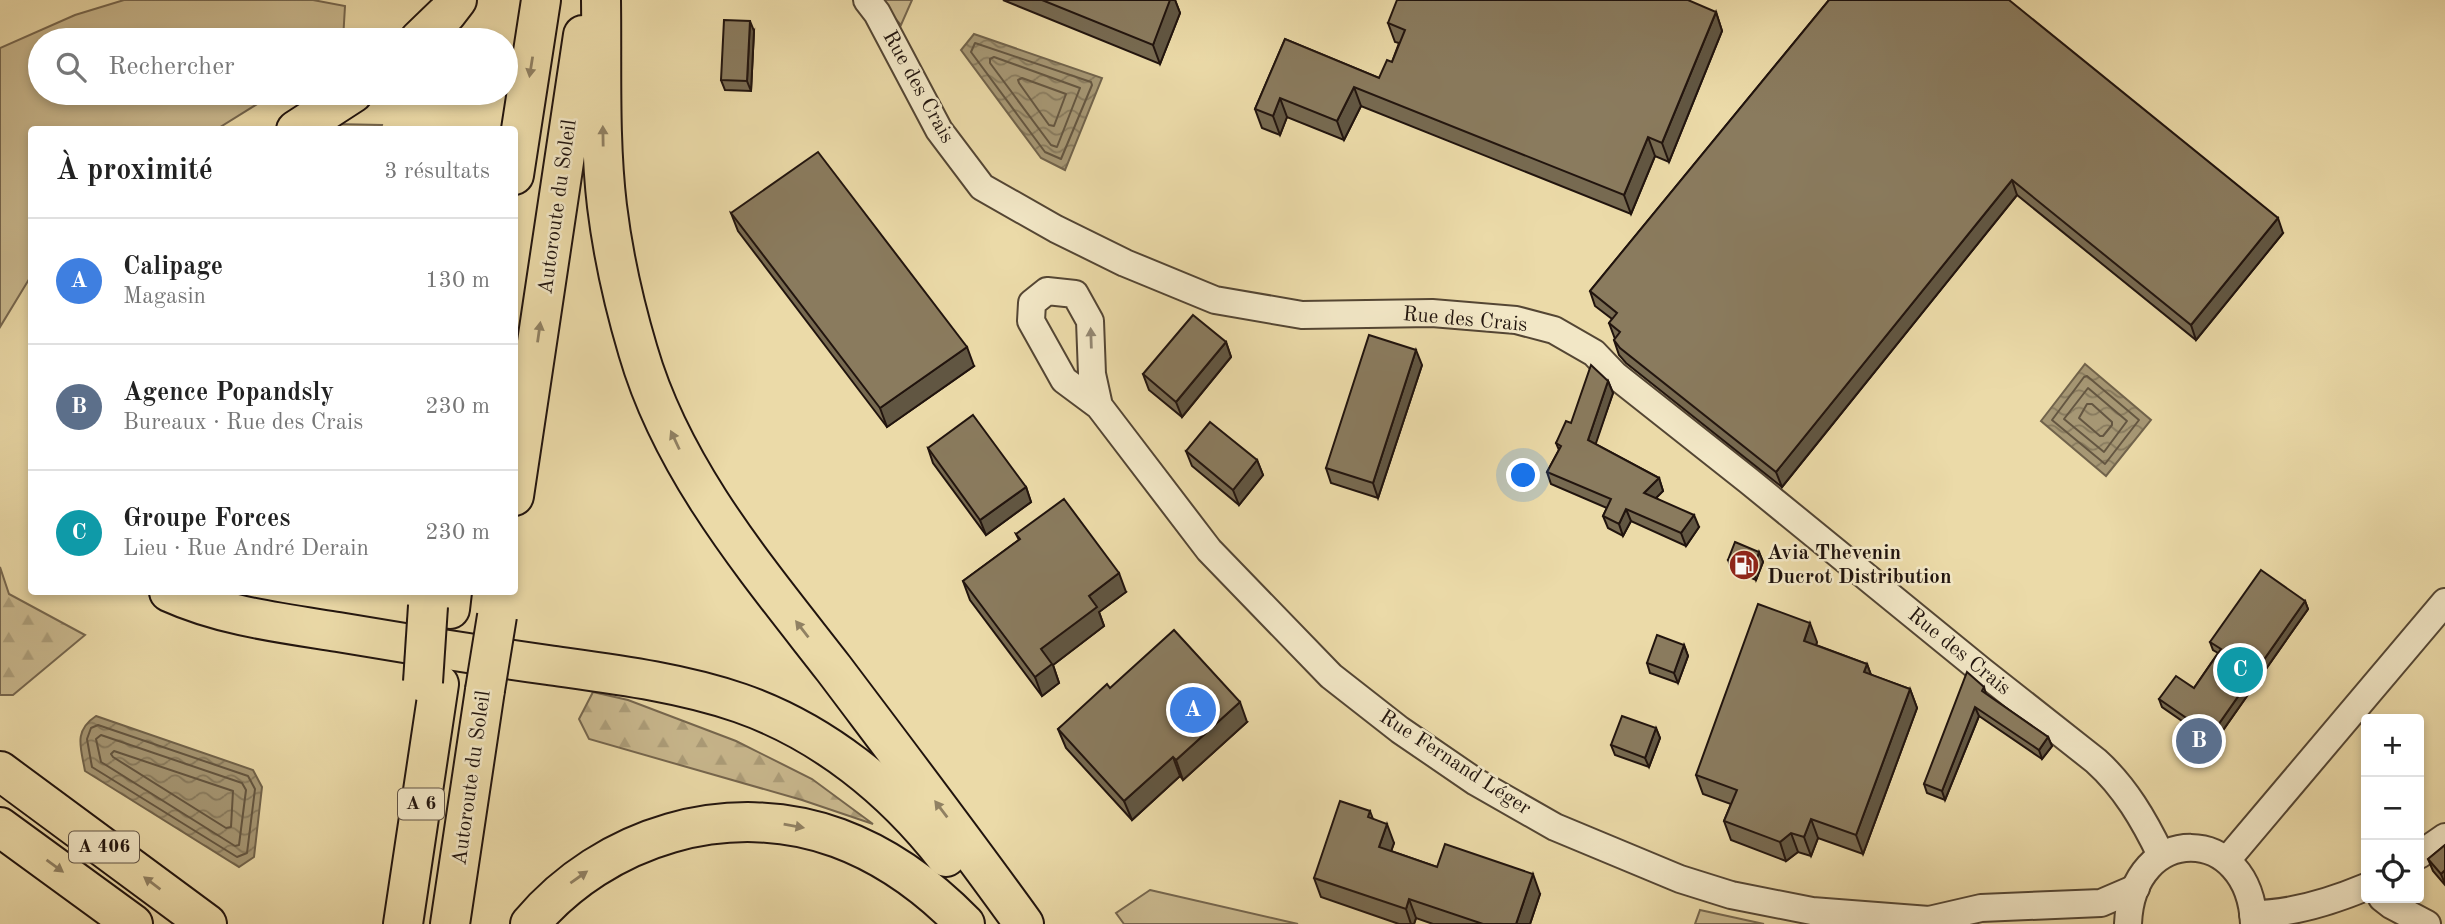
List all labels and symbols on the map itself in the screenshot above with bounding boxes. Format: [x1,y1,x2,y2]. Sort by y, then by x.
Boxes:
street label: Rue des Crais [878,27,958,147]
one-way arrow [525,57,536,79]
street label: Autoroute du Soleil [535,118,581,296]
one-way arrow [597,125,609,147]
street label: Rue des Crais [1402,304,1528,336]
one-way arrow [534,321,545,343]
one-way arrow [1085,327,1096,349]
one-way arrow [670,430,681,451]
your location [1506,458,1540,492]
place label: Avia Thevenin Ducrot Distribution [1767,543,1952,588]
fuel station icon: Avia Thevenin Ducrot Distribution [1727,548,1761,582]
street label: Rue des Crais [1904,604,2014,700]
one-way arrow [795,620,810,638]
pin: C [2217,644,2263,696]
pin: A [1170,684,1216,736]
street label: Autoroute du Soleil [449,689,495,867]
street label: Rue Fernand Léger [1375,706,1535,820]
pin: B [2176,715,2222,767]
road number: A 6 [398,789,444,820]
one-way arrow [934,800,948,818]
one-way arrow [783,821,805,832]
road number: A 406 [69,832,139,862]
one-way arrow [46,859,64,873]
one-way arrow [570,870,588,884]
one-way arrow [144,875,162,890]

